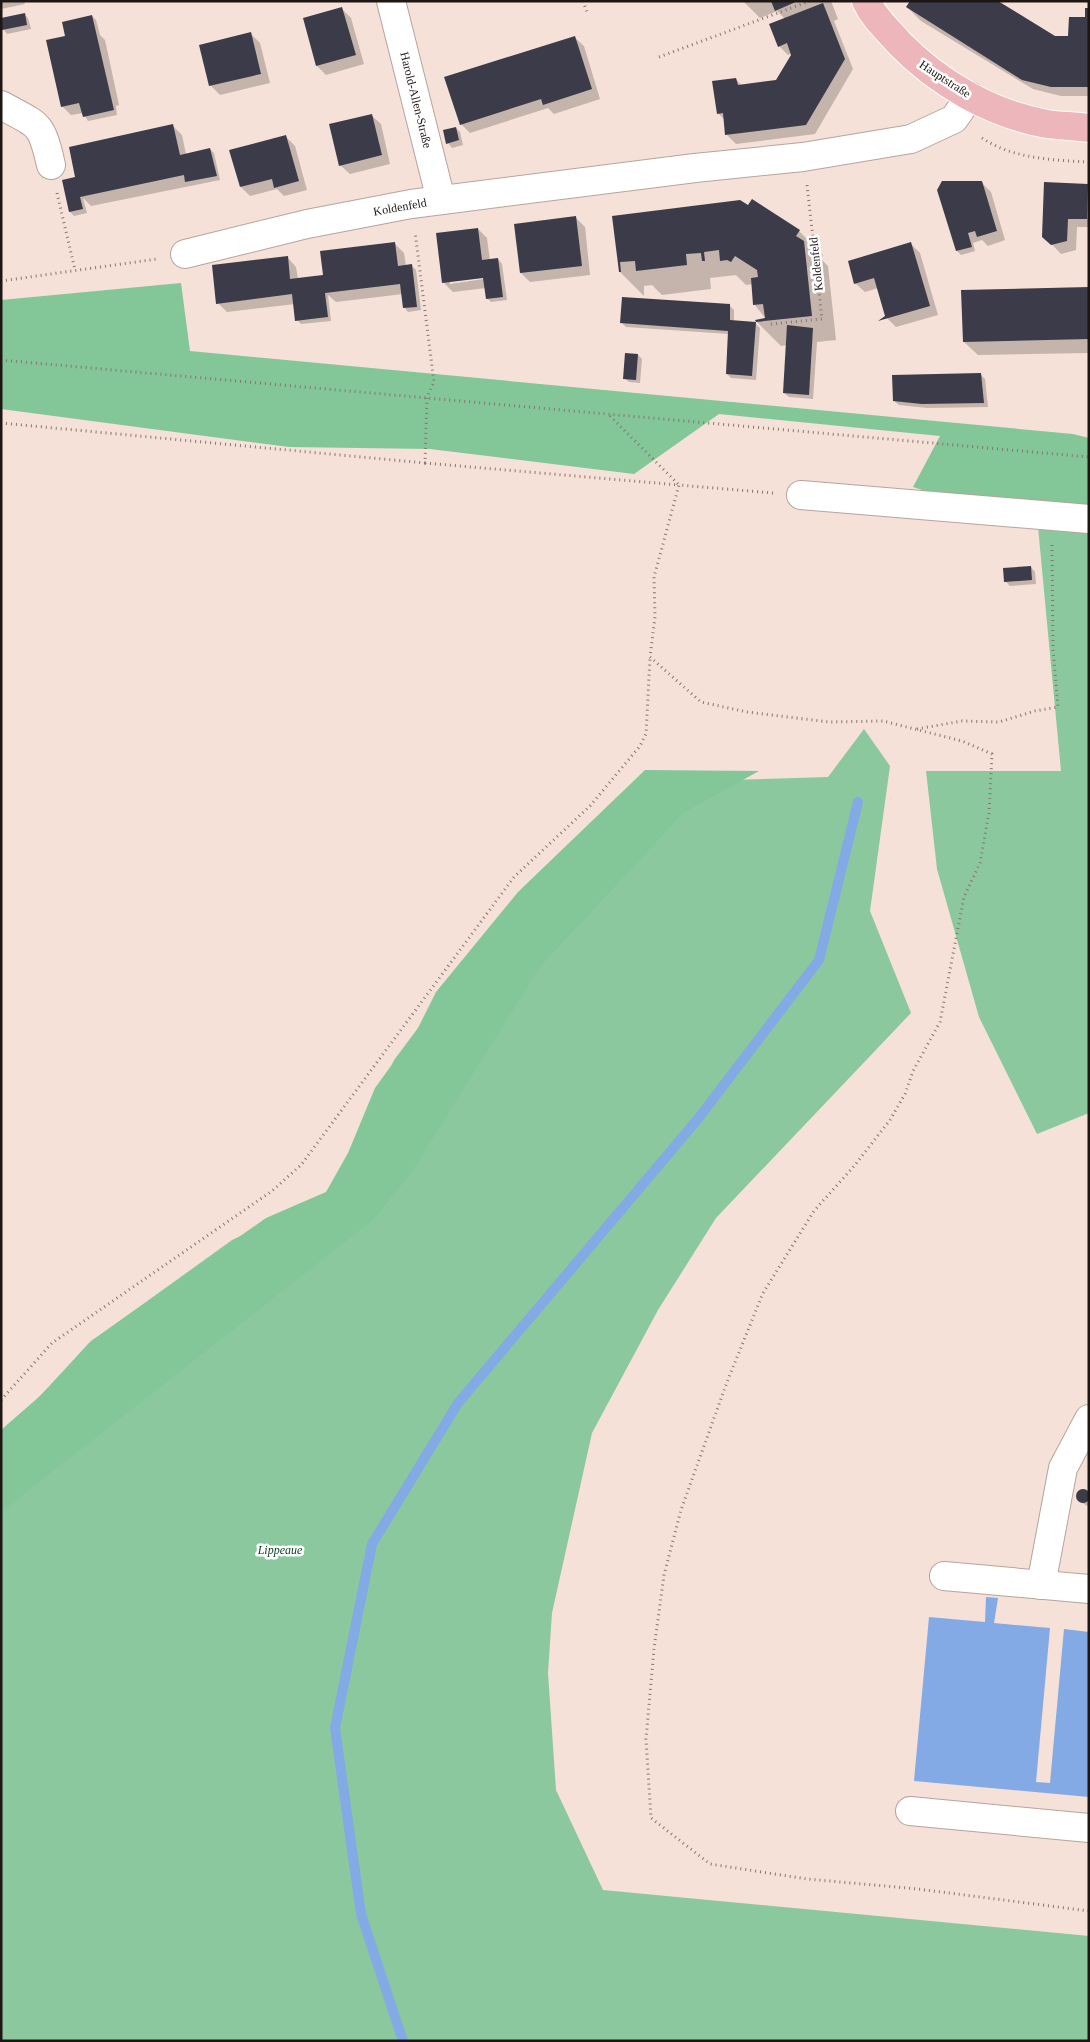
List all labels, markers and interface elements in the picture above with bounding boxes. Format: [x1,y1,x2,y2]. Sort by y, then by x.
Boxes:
street label: Harold-Allen-Straße [397,50,435,150]
street label: Hauptstraße [917,57,973,101]
street label: Koldenfeld [372,195,428,219]
street label: Koldenfeld [806,236,826,292]
park label: Lippeaue [257,1543,303,1557]

